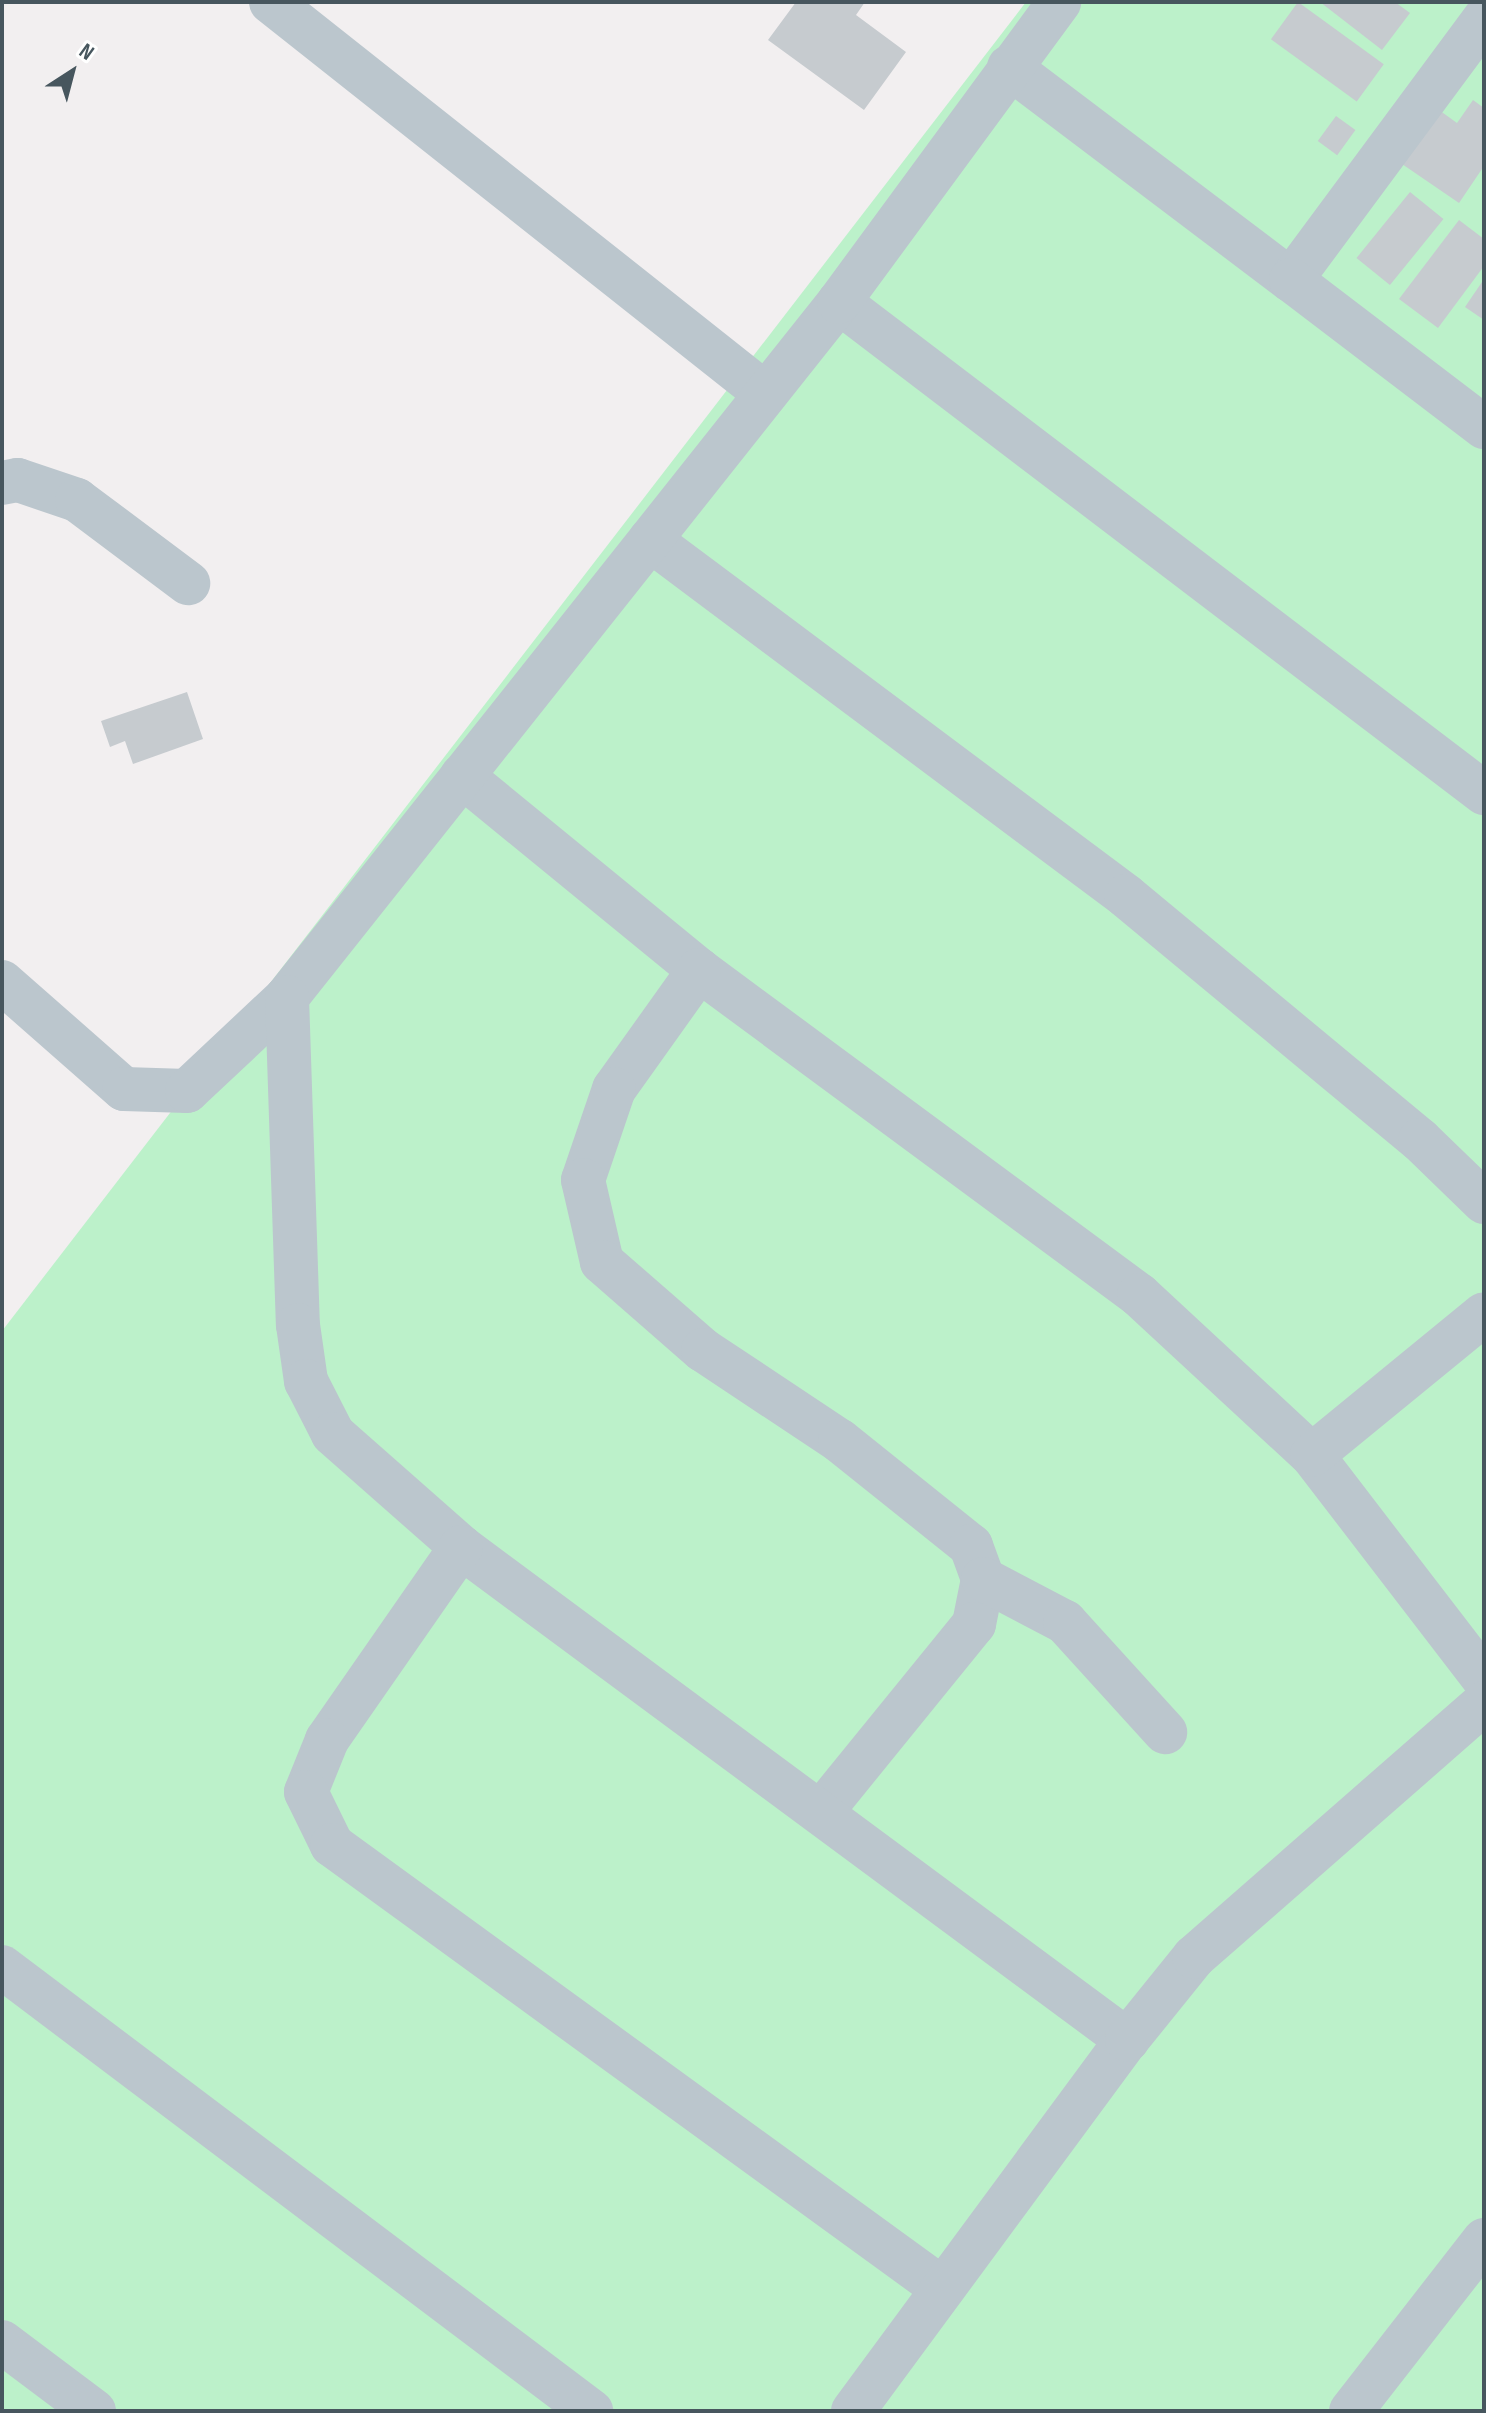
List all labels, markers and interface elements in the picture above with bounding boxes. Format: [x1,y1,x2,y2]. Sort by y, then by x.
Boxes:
north arrow [32,32,112,112]
text: N [74,38,99,67]

